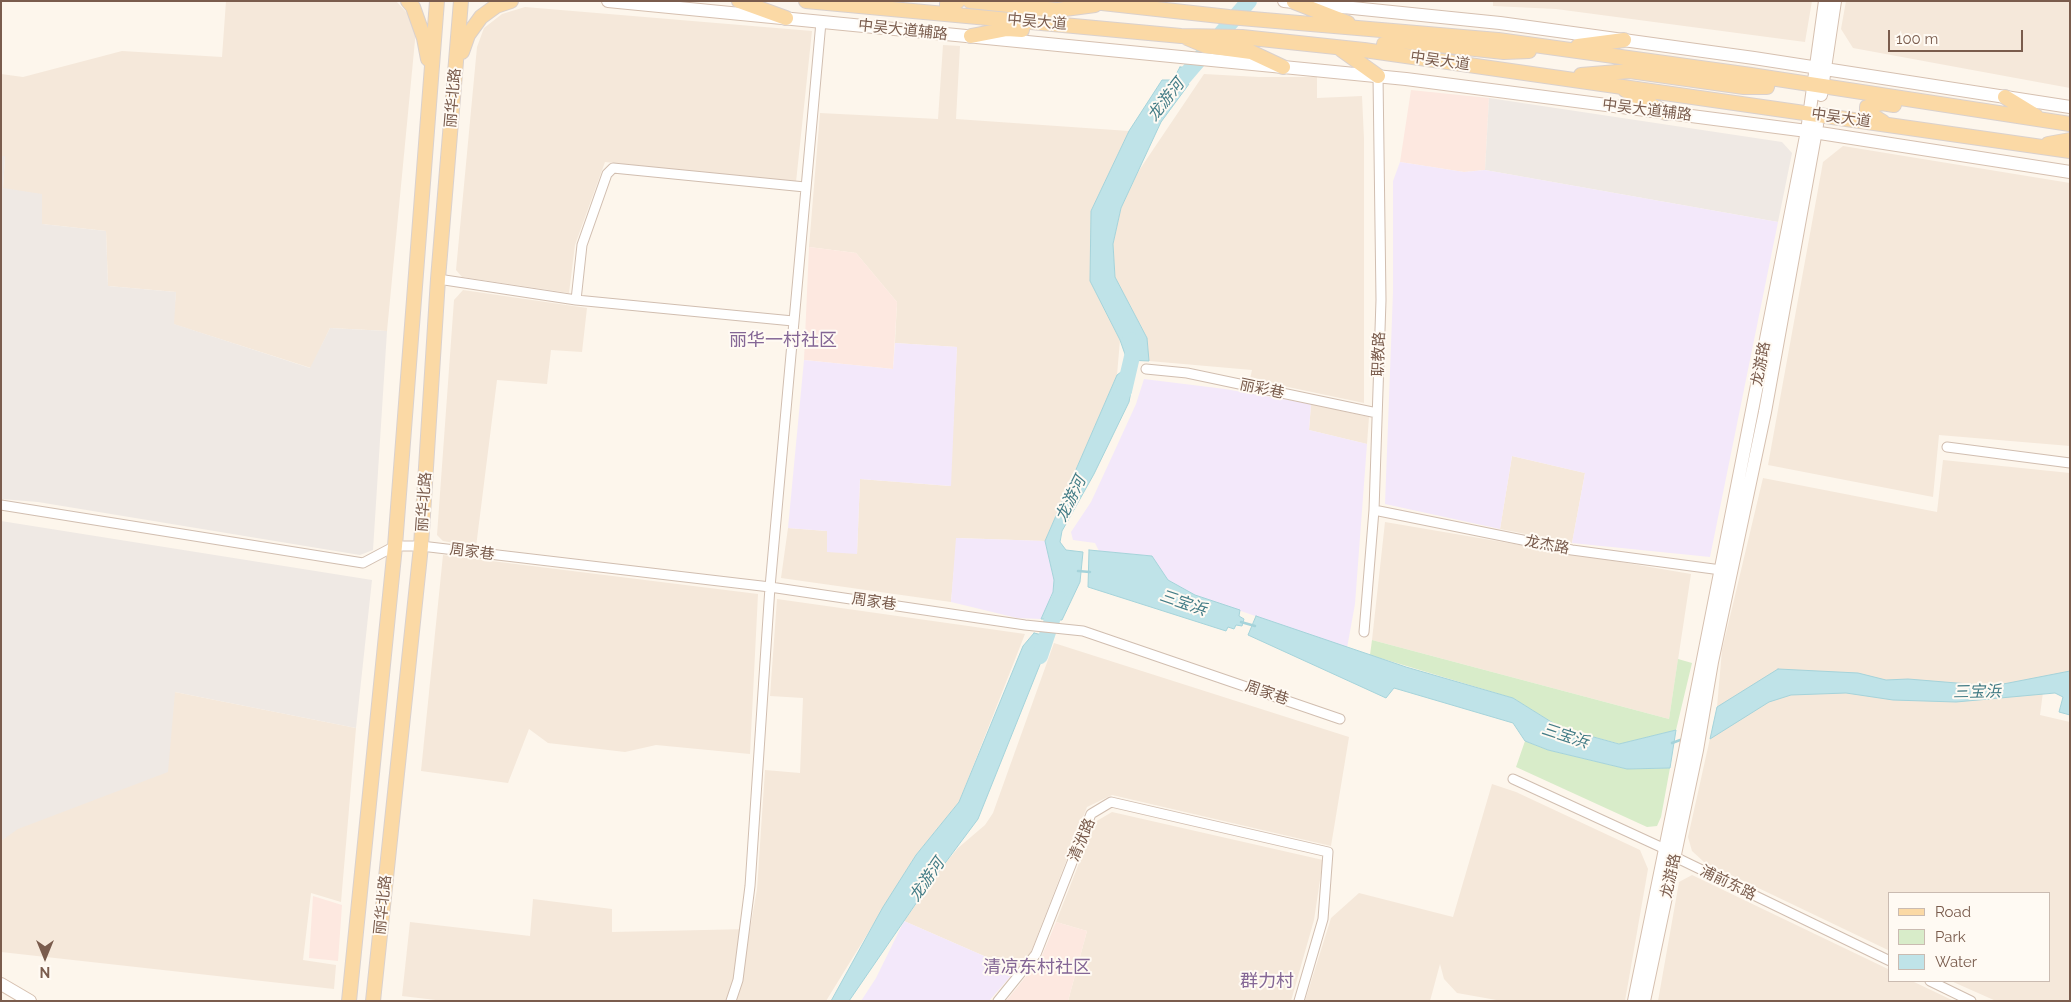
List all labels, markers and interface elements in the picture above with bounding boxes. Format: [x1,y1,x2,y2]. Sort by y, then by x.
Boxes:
street label: 中吴大道 [1006,10,1068,34]
street label: 中吴大道辅路 [857,16,949,44]
scale bar [1891,20,2026,52]
text: 100 m [1896,30,1938,48]
street label: 中吴大道 [1409,48,1471,74]
street label: 丽华北路 [441,67,465,129]
water label: 龙游河 [1144,75,1188,125]
street label: 中吴大道辅路 [1601,96,1693,124]
street label: 中吴大道 [1810,105,1872,131]
district label: 丽华一村社区 [729,330,837,352]
street label: 职教路 [1369,331,1389,377]
street label: 龙游路 [1748,340,1774,388]
street label: 丽彩巷 [1238,376,1286,402]
street label: 丽华北路 [413,471,435,533]
water label: 龙游河 [1052,473,1090,525]
street label: 龙杰路 [1523,532,1571,558]
street label: 周家巷 [449,540,495,564]
water label: 三宝浜 [1157,586,1209,620]
street label: 周家巷 [850,590,898,614]
street label: 周家巷 [1243,677,1291,709]
water label: 三宝浜 [1953,682,2001,702]
water label: 三宝浜 [1539,719,1591,753]
street label: 清洑路 [1065,816,1099,864]
street label: 龙游路 [1658,852,1684,900]
water label: 龙游河 [905,855,949,905]
street label: 浦前东路 [1697,862,1759,904]
street label: 丽华北路 [371,874,395,936]
legend [1888,892,2051,982]
text: Road [1935,903,1971,921]
text: Park [1935,928,1966,946]
north arrow [20,932,70,982]
text: Water [1935,953,1977,971]
district label: 清凉东村社区 [983,957,1091,979]
text: N [40,964,50,980]
district label: 群力村 [1240,971,1294,993]

